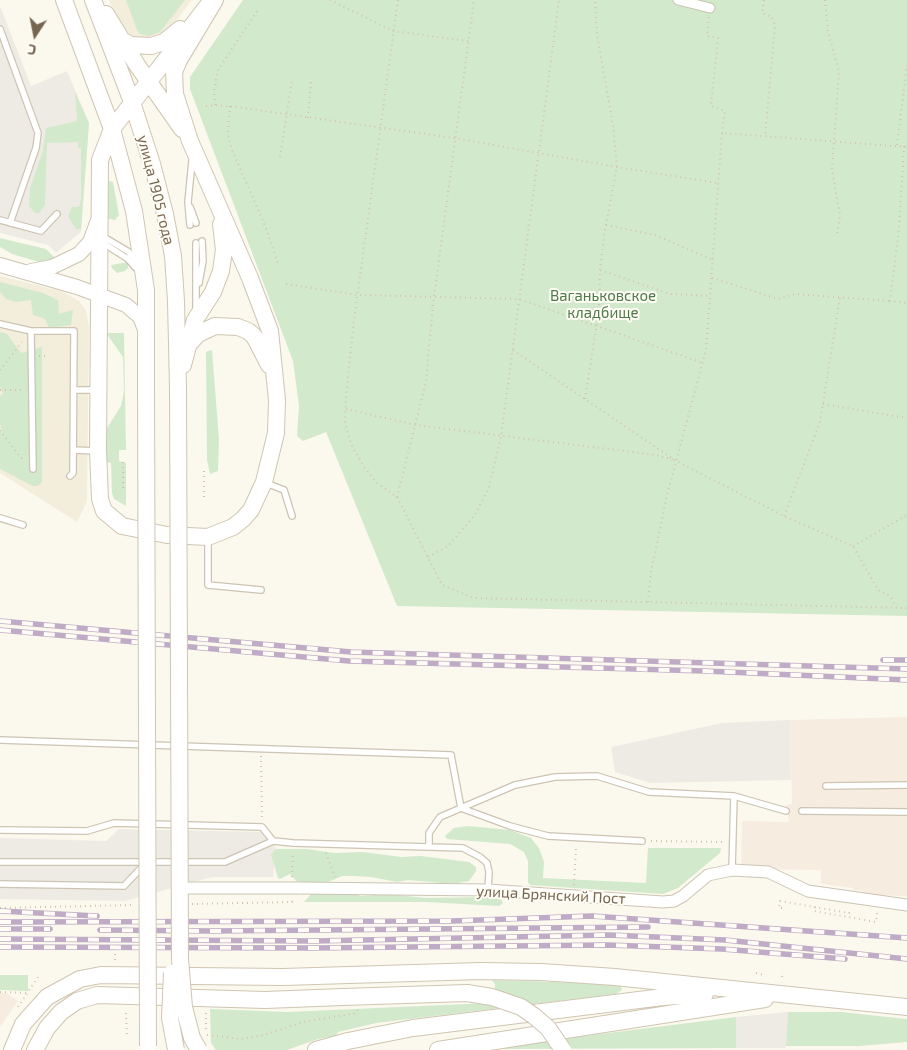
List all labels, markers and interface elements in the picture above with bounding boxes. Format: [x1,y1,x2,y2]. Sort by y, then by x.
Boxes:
north arrow [10,10,60,60]
text: С [26,41,38,59]
street label: улица 1905 года [134,133,178,247]
park label: Ваганьковское кладбище [550,287,656,322]
street label: улица Брянский Пост [476,882,626,908]

